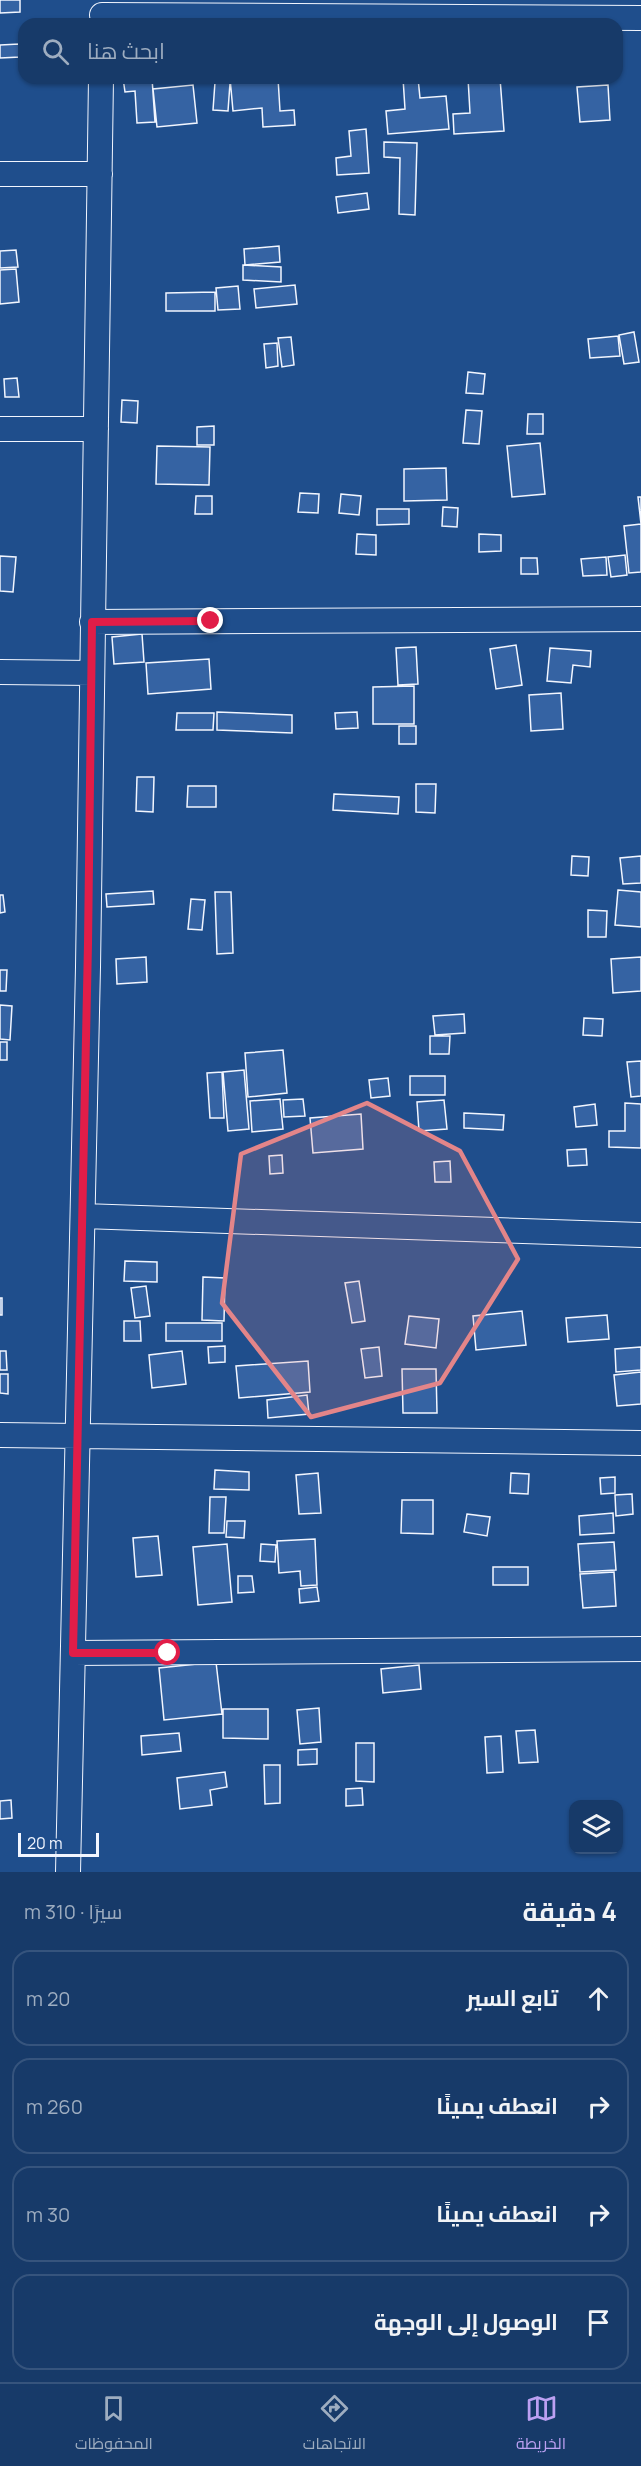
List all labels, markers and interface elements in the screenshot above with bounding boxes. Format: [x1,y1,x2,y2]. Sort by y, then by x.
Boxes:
search box [18,18,623,84]
icon: search [39,35,72,68]
text: ابحث هنا [87,36,165,66]
route end [197,607,223,633]
route start [154,1639,180,1665]
map controls [569,1800,623,1854]
button: layers [569,1800,623,1854]
scale bar [18,1830,99,1858]
text: 20 m [27,1832,63,1854]
text: 4 دقيقة [522,1893,617,1929]
text: سيرًا · 310 m [24,1898,122,1925]
icon: ahead [582,1982,615,2015]
text: تابع السير [466,1983,558,2013]
text: 20 m [26,1985,71,2012]
icon: right [582,2090,615,2123]
text: انعطف يمينًا [436,2091,558,2121]
text: 260 m [26,2093,83,2120]
icon: right [582,2198,615,2231]
text: انعطف يمينًا [436,2199,558,2229]
text: 30 m [26,2201,70,2228]
icon: arrive [582,2306,615,2339]
text: الوصول إلى الوجهة [374,2307,558,2337]
tab: المحفوظات [75,2392,153,2458]
tab: الاتجاهات [303,2392,366,2458]
tab: الخريطة [516,2392,566,2458]

